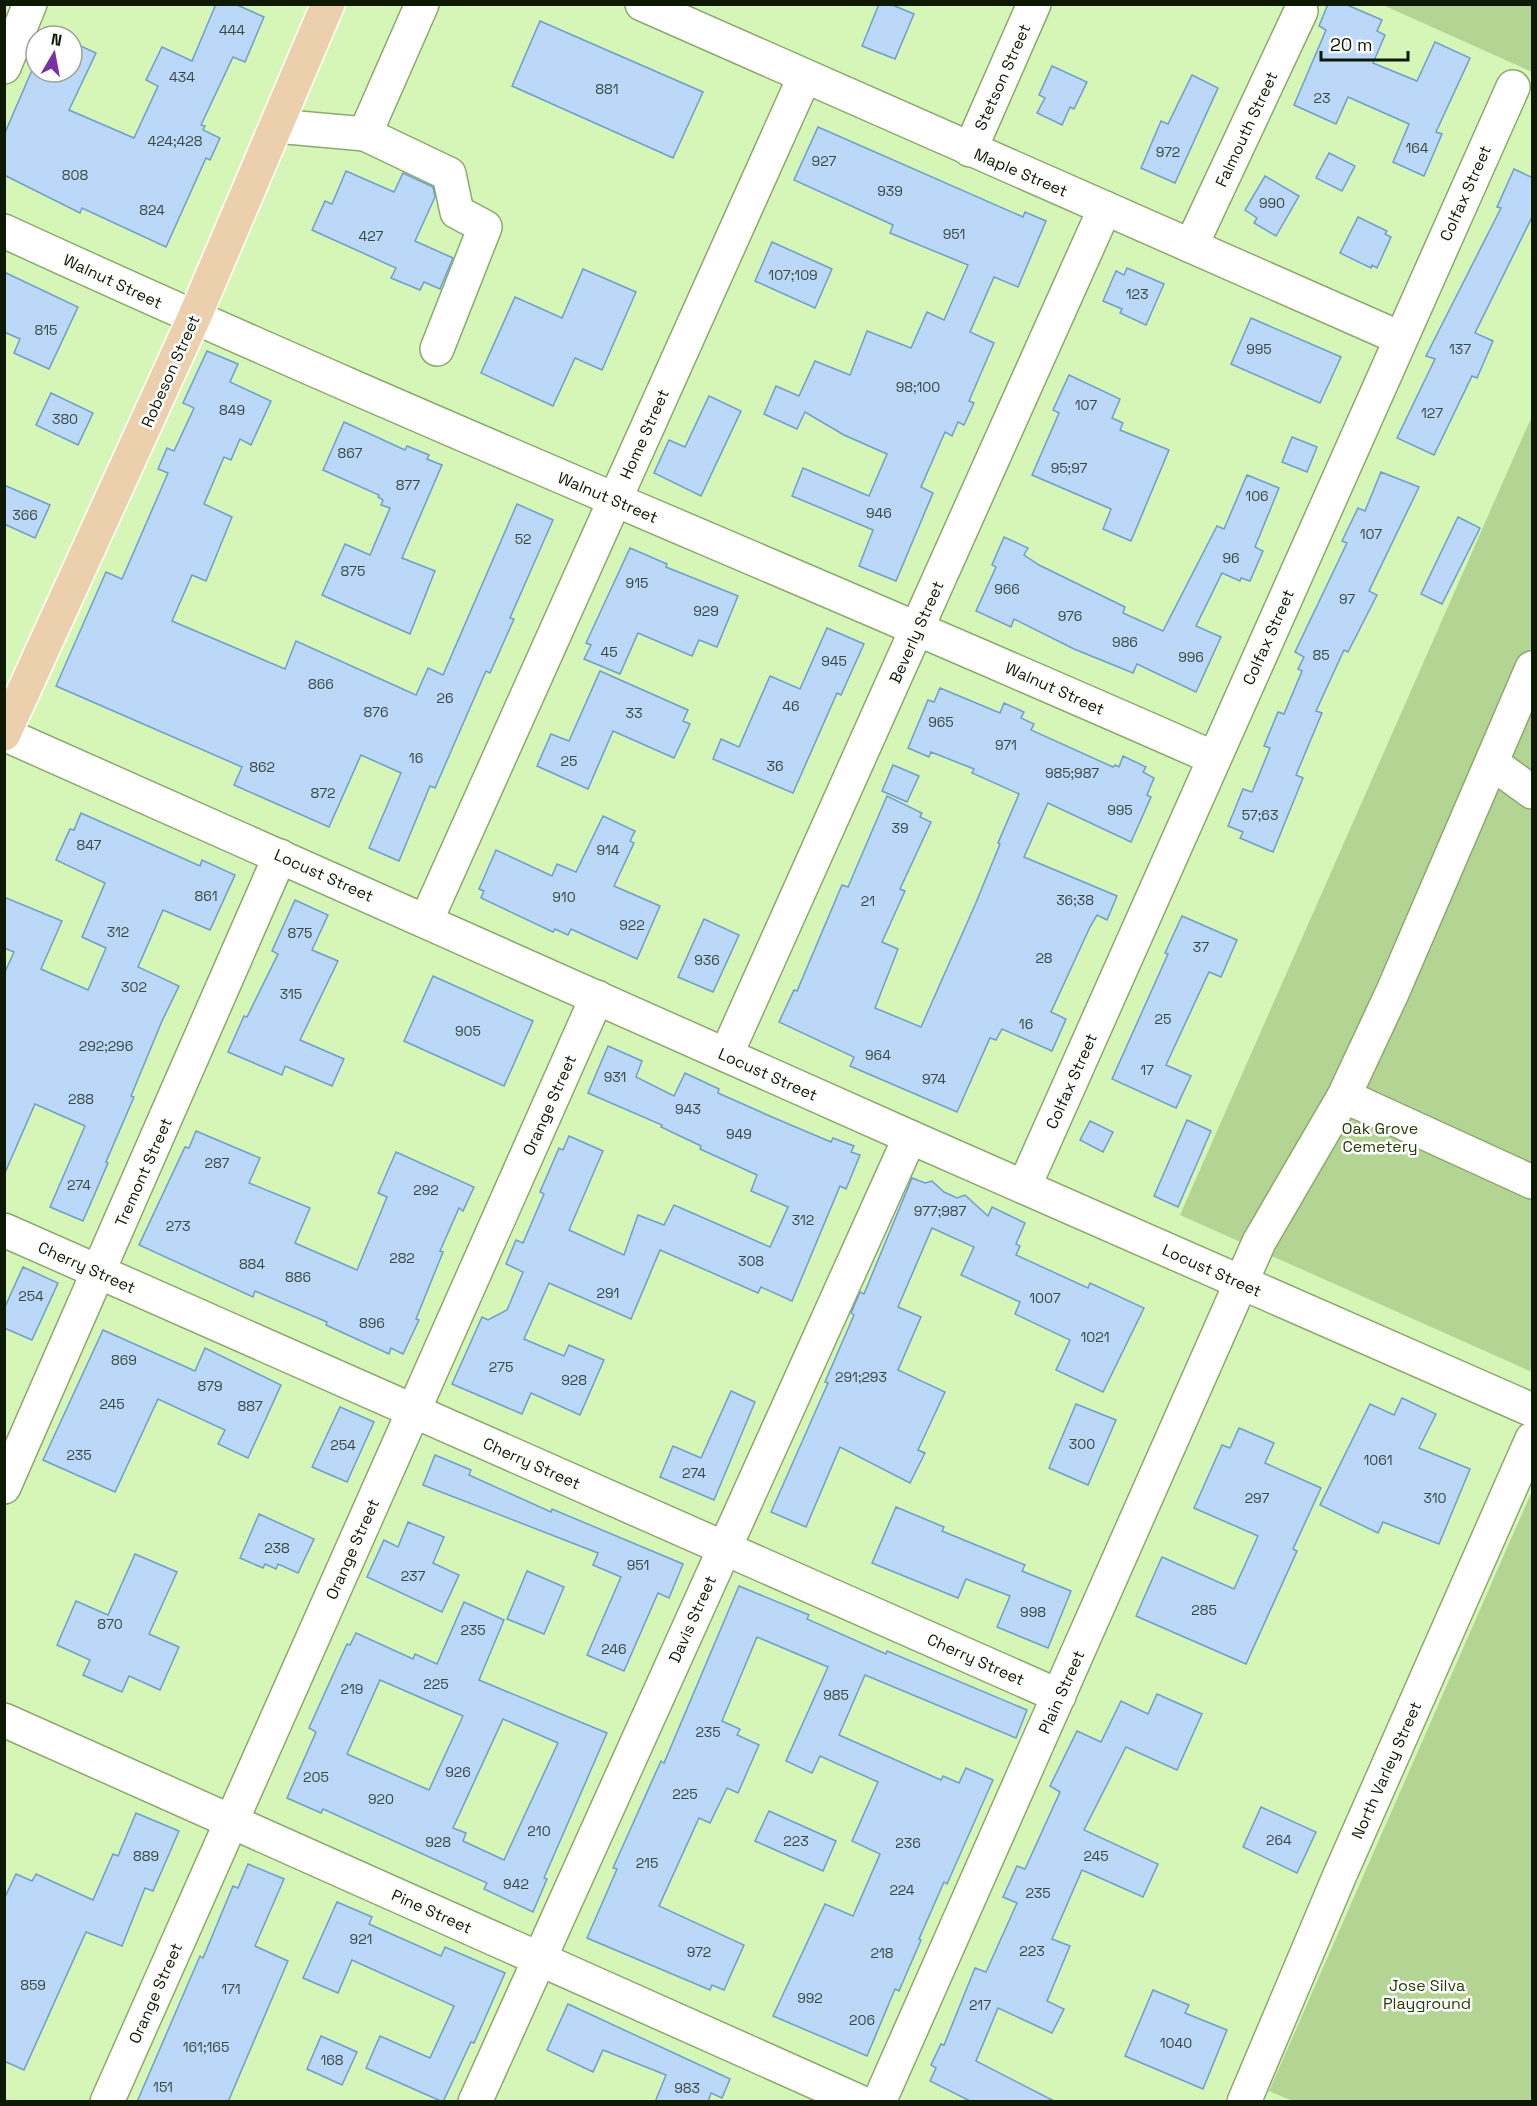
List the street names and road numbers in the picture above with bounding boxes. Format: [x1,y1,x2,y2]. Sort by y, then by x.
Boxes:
street label: Stetson Street [970,21,1035,134]
street label: Falmouth Street [1210,68,1282,190]
street label: Colfax Street [1435,142,1496,244]
street label: Maple Street [971,143,1071,202]
street label: Walnut Street [60,249,166,314]
street label: Robeson Street [136,312,205,431]
street label: Home Street [615,386,674,483]
street label: Walnut Street [555,467,661,528]
street label: Beverly Street [884,578,948,687]
street label: Colfax Street [1238,586,1299,688]
street label: Walnut Street [1002,657,1108,720]
street label: Locust Street [271,844,377,907]
street label: Colfax Street [1041,1030,1102,1132]
street label: Locust Street [715,1043,821,1106]
street label: Orange Street [518,1051,581,1159]
street label: Tremont Street [110,1114,177,1230]
street label: Cherry Street [35,1237,139,1298]
street label: Locust Street [1159,1239,1265,1302]
street label: Cherry Street [480,1433,584,1494]
street label: Orange Street [321,1495,384,1603]
street label: Davis Street [664,1572,721,1666]
street label: Cherry Street [924,1629,1028,1690]
street label: Plain Street [1034,1647,1089,1737]
street label: North Varley Street [1347,1698,1426,1842]
street label: Pine Street [388,1884,475,1939]
street label: Orange Street [124,1939,187,2047]

